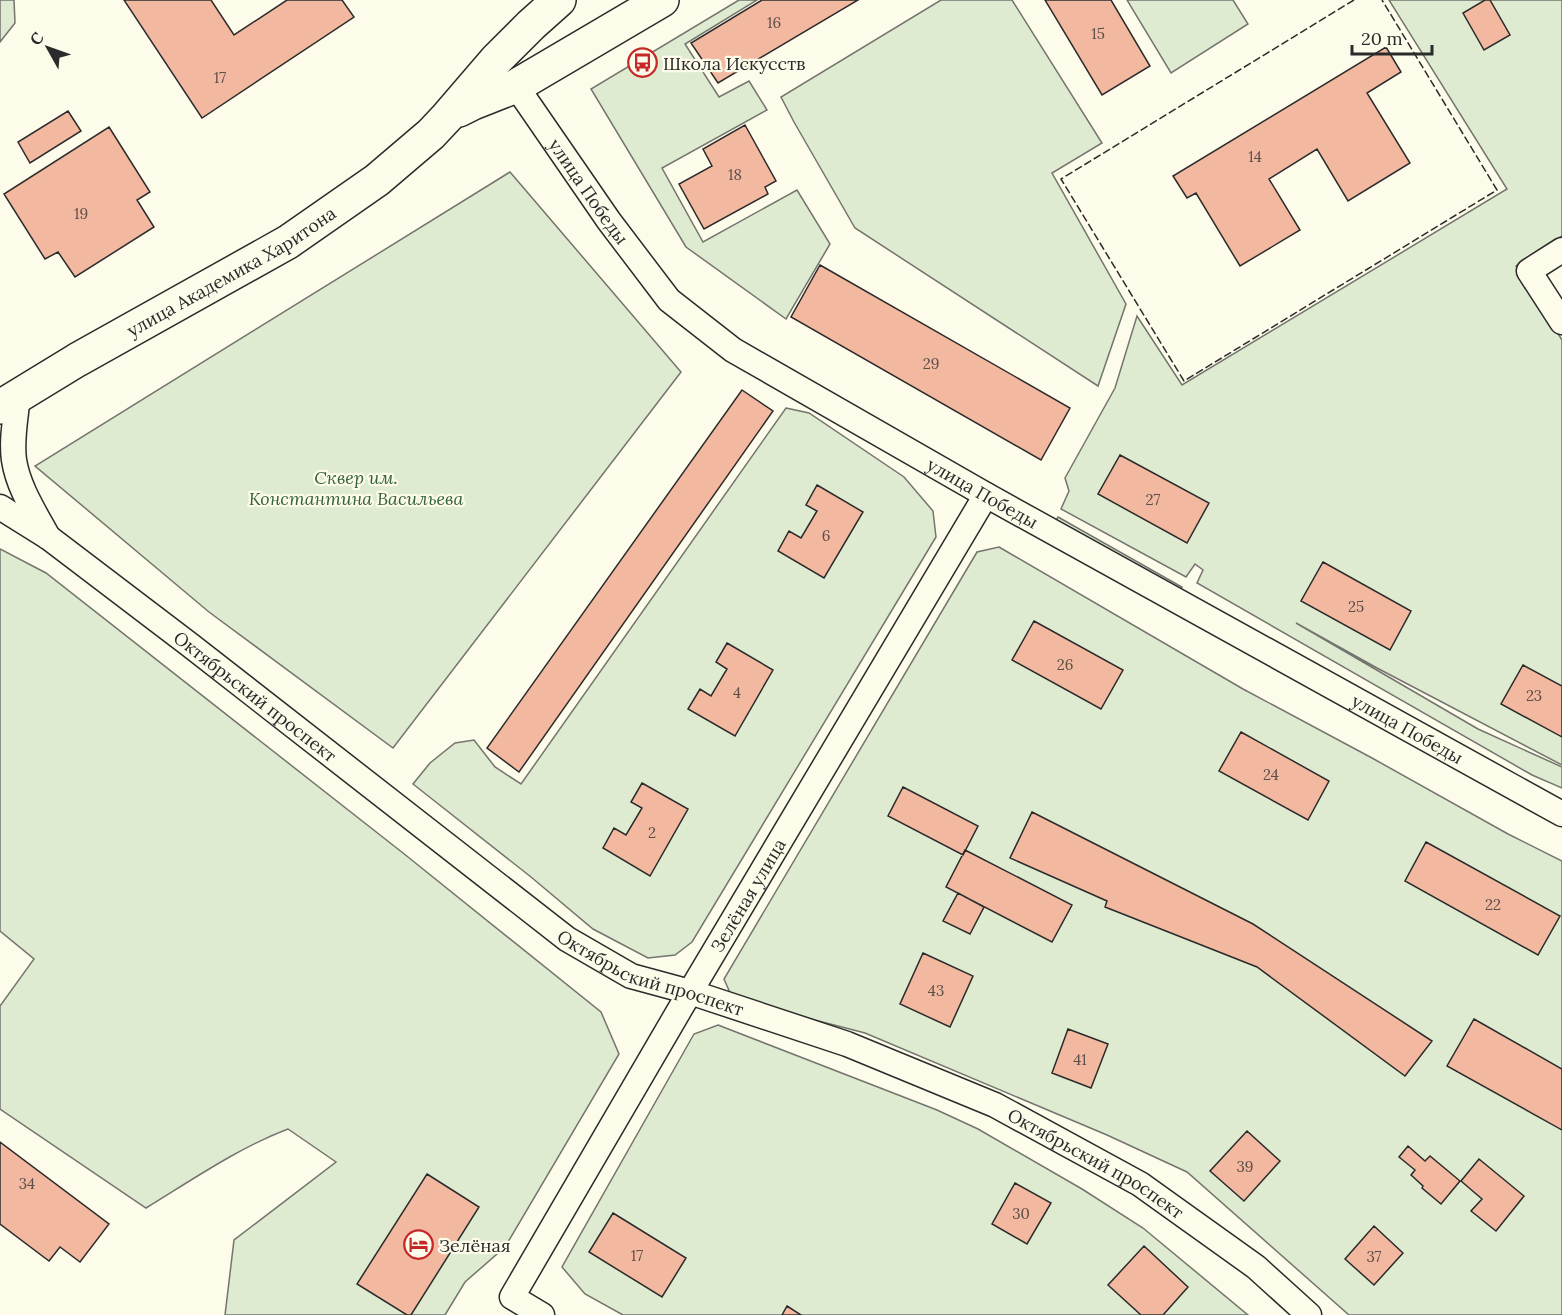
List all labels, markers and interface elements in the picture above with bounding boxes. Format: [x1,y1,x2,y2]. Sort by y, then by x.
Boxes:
house number: 16 [767,13,781,32]
north arrow [18,18,78,78]
scale bar [1352,18,1432,56]
house number: 15 [1091,24,1105,43]
text: 20 m [1361,27,1403,50]
text: С [25,28,48,49]
bus stop icon: Школа Искусств [626,47,658,79]
place label: Школа Искусств [663,52,805,75]
house number: 17 [214,68,226,87]
street label: улица Победы [544,134,634,249]
house number: 14 [1248,147,1262,166]
house number: 18 [728,165,742,184]
street label: улица Академика Харитона [122,201,340,341]
house number: 19 [74,204,88,223]
house number: 29 [923,354,939,373]
street label: улица Победы [923,452,1042,533]
park label: Сквер им. Константина Васильева [249,466,463,510]
house number: 27 [1146,490,1161,509]
house number: 6 [822,526,830,545]
house number: 25 [1348,597,1364,616]
street label: Октябрьский проспект [169,625,342,767]
house number: 26 [1057,655,1073,674]
house number: 4 [733,683,741,702]
house number: 23 [1526,686,1542,705]
street label: улица Победы [1348,688,1467,769]
house number: 24 [1263,765,1279,784]
house number: 2 [648,823,656,842]
street label: Зелёная улица [705,834,790,956]
house number: 22 [1485,895,1501,914]
street label: Октябрьский проспект [553,924,747,1021]
house number: 43 [928,981,944,1000]
house number: 41 [1073,1050,1087,1069]
street label: Октябрьский проспект [1004,1103,1189,1223]
house number: 39 [1236,1157,1254,1176]
house number: 34 [19,1174,35,1193]
house number: 30 [1012,1204,1030,1223]
hotel icon: Зелёная [402,1229,434,1261]
place label: Зелёная [439,1234,510,1257]
house number: 17 [631,1246,643,1265]
house number: 37 [1367,1247,1382,1266]

